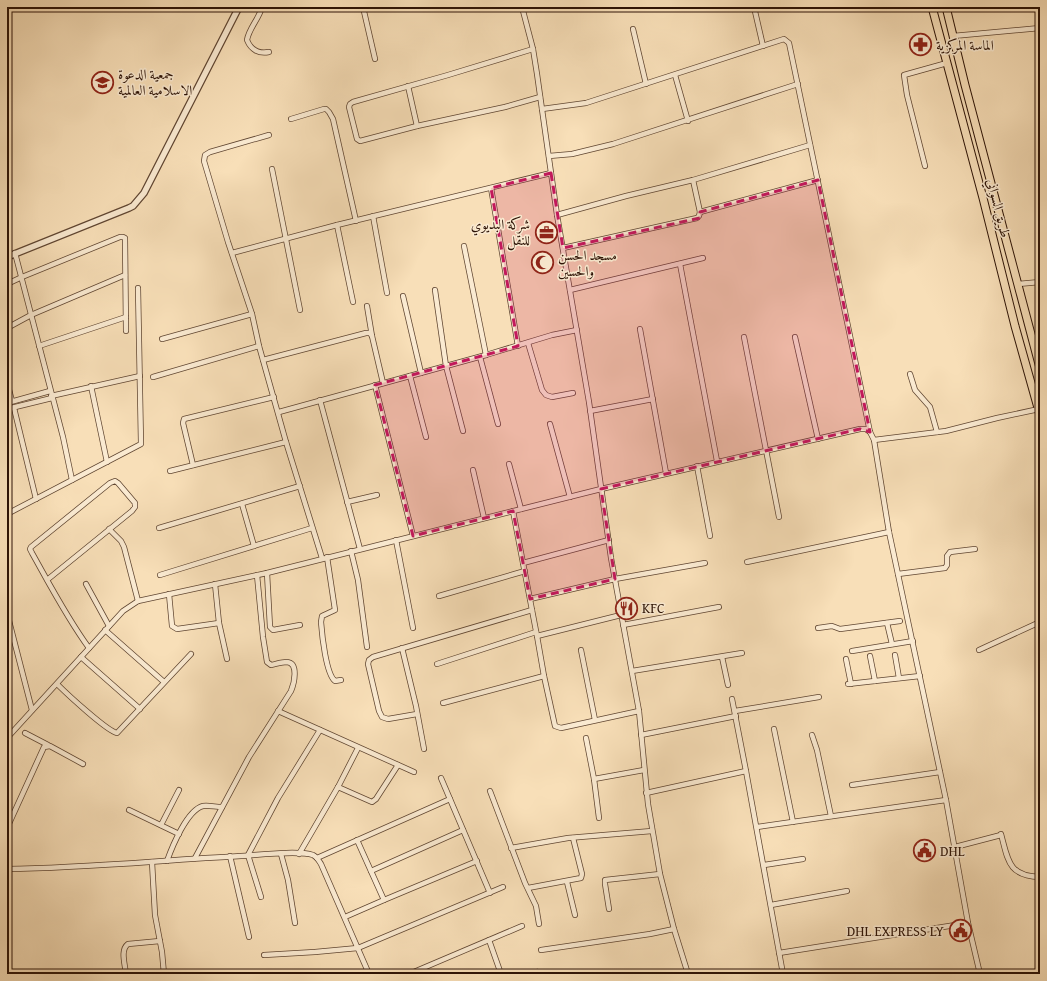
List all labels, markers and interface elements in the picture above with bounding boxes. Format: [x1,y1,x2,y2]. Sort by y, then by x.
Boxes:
pharmacy icon: الماسة المركزية [907,32,933,58]
place label: الماسة المركزية [936,35,994,55]
place label: جمعية الدعوة الاسلامية العالمية [118,64,192,100]
school or university icon: جمعية الدعوة الاسلامية العالمية [89,69,115,95]
street label: طريق السواني [980,176,1016,240]
place label: شركة البديوي للنقل [471,214,530,251]
office icon: شركة البديوي للنقل [533,219,559,245]
place label: مسجد الحسن والحسين [558,245,617,281]
mosque icon: مسجد الحسن والحسين [530,250,556,276]
restaurant icon: KFC [613,595,639,621]
place label: KFC [642,598,665,618]
public building icon: DHL [912,838,938,864]
place label: DHL [940,841,965,861]
public building icon: DHL EXPRESS LY [947,918,973,944]
place label: DHL EXPRESS LY [847,921,945,941]

